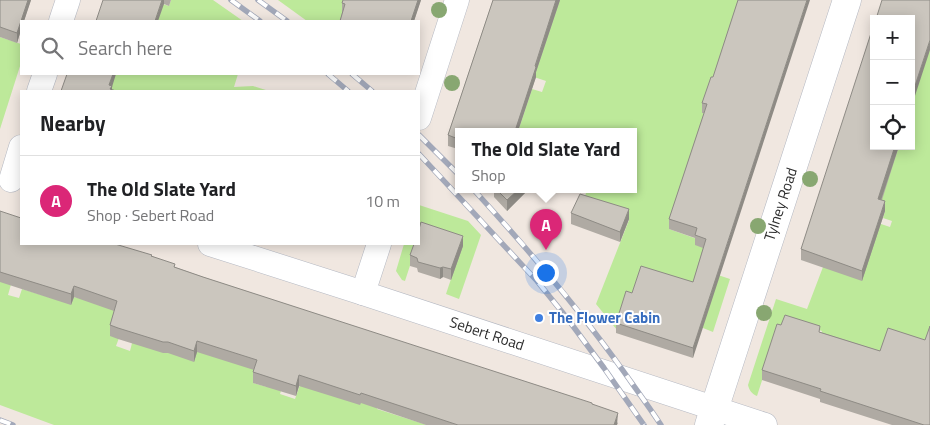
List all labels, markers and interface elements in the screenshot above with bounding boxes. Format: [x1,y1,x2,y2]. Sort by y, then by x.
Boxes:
map controls [870,15,915,150]
button: + [870,15,915,60]
search box [20,20,420,75]
text: Search here [78,33,172,62]
icon: search [38,34,66,62]
button: − [870,60,915,105]
button: locate [870,105,915,150]
text: Nearby [40,107,105,139]
popup [455,128,637,193]
text: The Old Slate Yard [471,134,621,163]
text: Shop [471,163,506,187]
street label: Tylney Road [757,164,803,244]
text: The Old Slate Yard [87,174,236,203]
text: A [51,189,61,213]
text: 10 m [365,189,400,213]
text: Shop · Sebert Road [87,203,214,227]
pin: A [530,209,562,250]
your location [533,260,559,286]
place label: The Flower Cabin [549,306,660,329]
street label: Sebert Road [447,310,527,356]
marker: The Flower Cabin [533,312,545,324]

